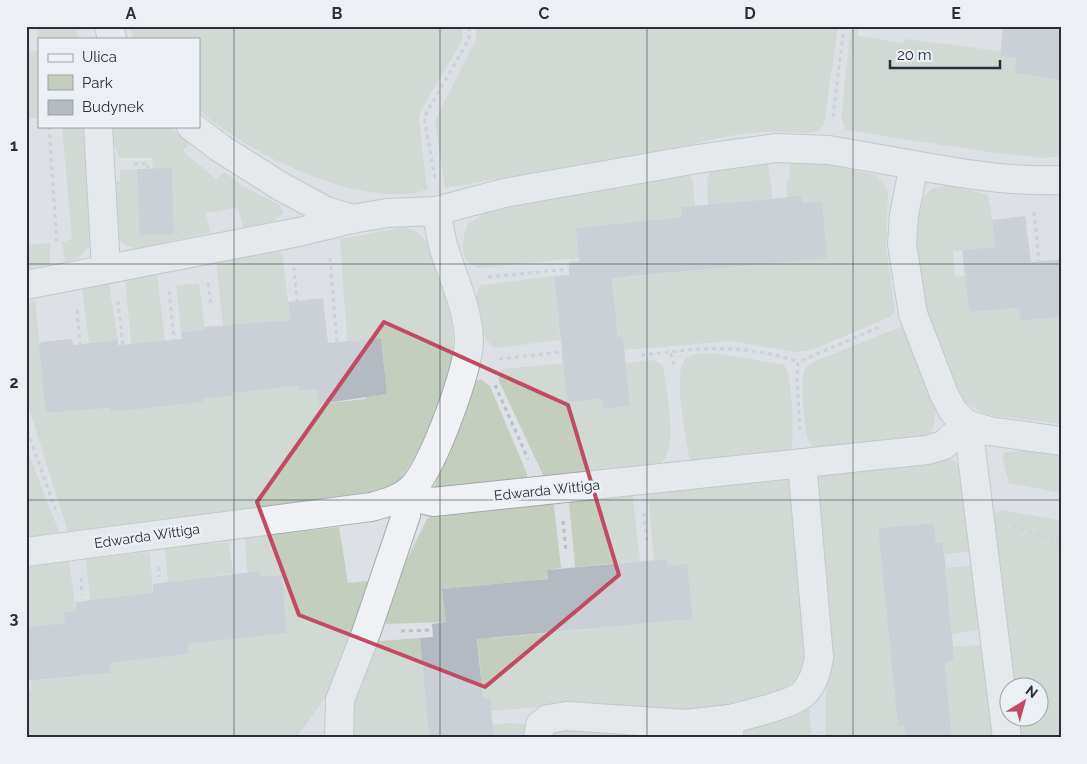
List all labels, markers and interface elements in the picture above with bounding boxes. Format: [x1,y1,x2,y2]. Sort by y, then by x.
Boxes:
text: A [126,4,137,23]
text: B [332,4,343,23]
text: C [539,4,550,23]
text: D [744,4,756,23]
text: E [951,4,961,23]
legend [38,38,200,128]
scale bar [890,38,1000,70]
text: 20 m [897,46,932,64]
text: Ulica [82,48,117,66]
text: Park [82,74,113,92]
text: Budynek [82,98,144,116]
text: 1 [10,136,18,155]
text: 2 [9,373,19,392]
street label: Edwarda Wittiga [493,476,601,504]
street label: Edwarda Wittiga [93,521,201,551]
text: 3 [10,609,19,628]
north arrow [1000,676,1050,726]
text: N [1023,682,1041,701]

